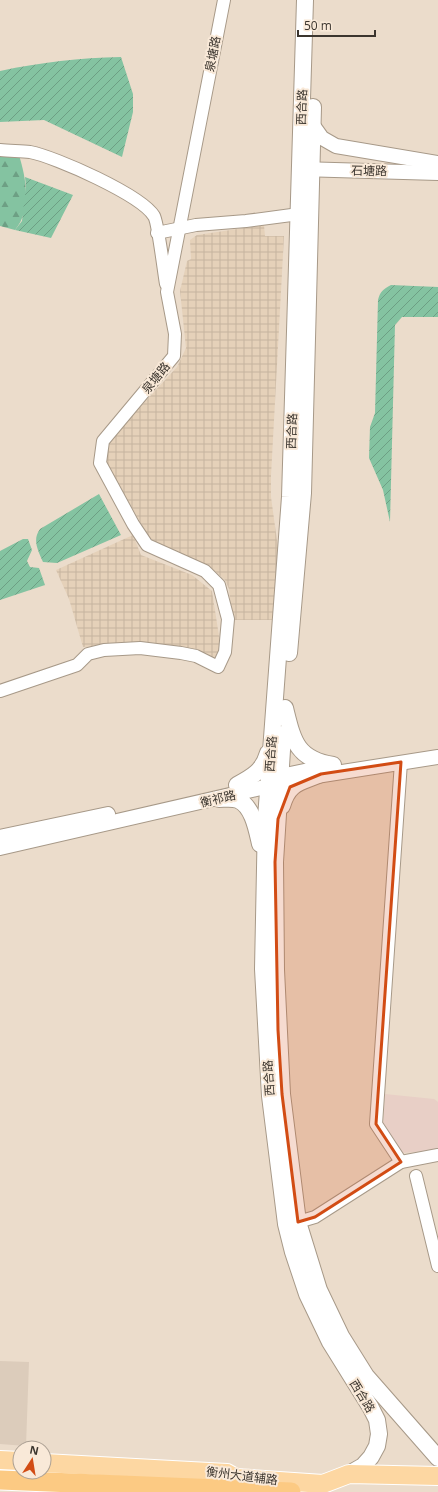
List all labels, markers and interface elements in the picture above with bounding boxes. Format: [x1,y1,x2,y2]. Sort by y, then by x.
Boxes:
scale bar [298,12,375,38]
text: 50 m [304,17,332,34]
street label: 泉塘路 [201,35,224,73]
street label: 西合路 [292,89,311,125]
street label: 石塘路 [351,162,387,179]
street label: 泉塘路 [138,358,174,397]
street label: 西合路 [282,413,301,449]
street label: 西合路 [261,735,280,773]
street label: 衡祁路 [198,786,237,811]
street label: 西合路 [259,1059,278,1097]
street label: 西合路 [346,1376,379,1416]
north arrow [12,1440,52,1480]
text: N [28,1441,40,1458]
street label: 衡州大道辅路 [205,1463,279,1488]

